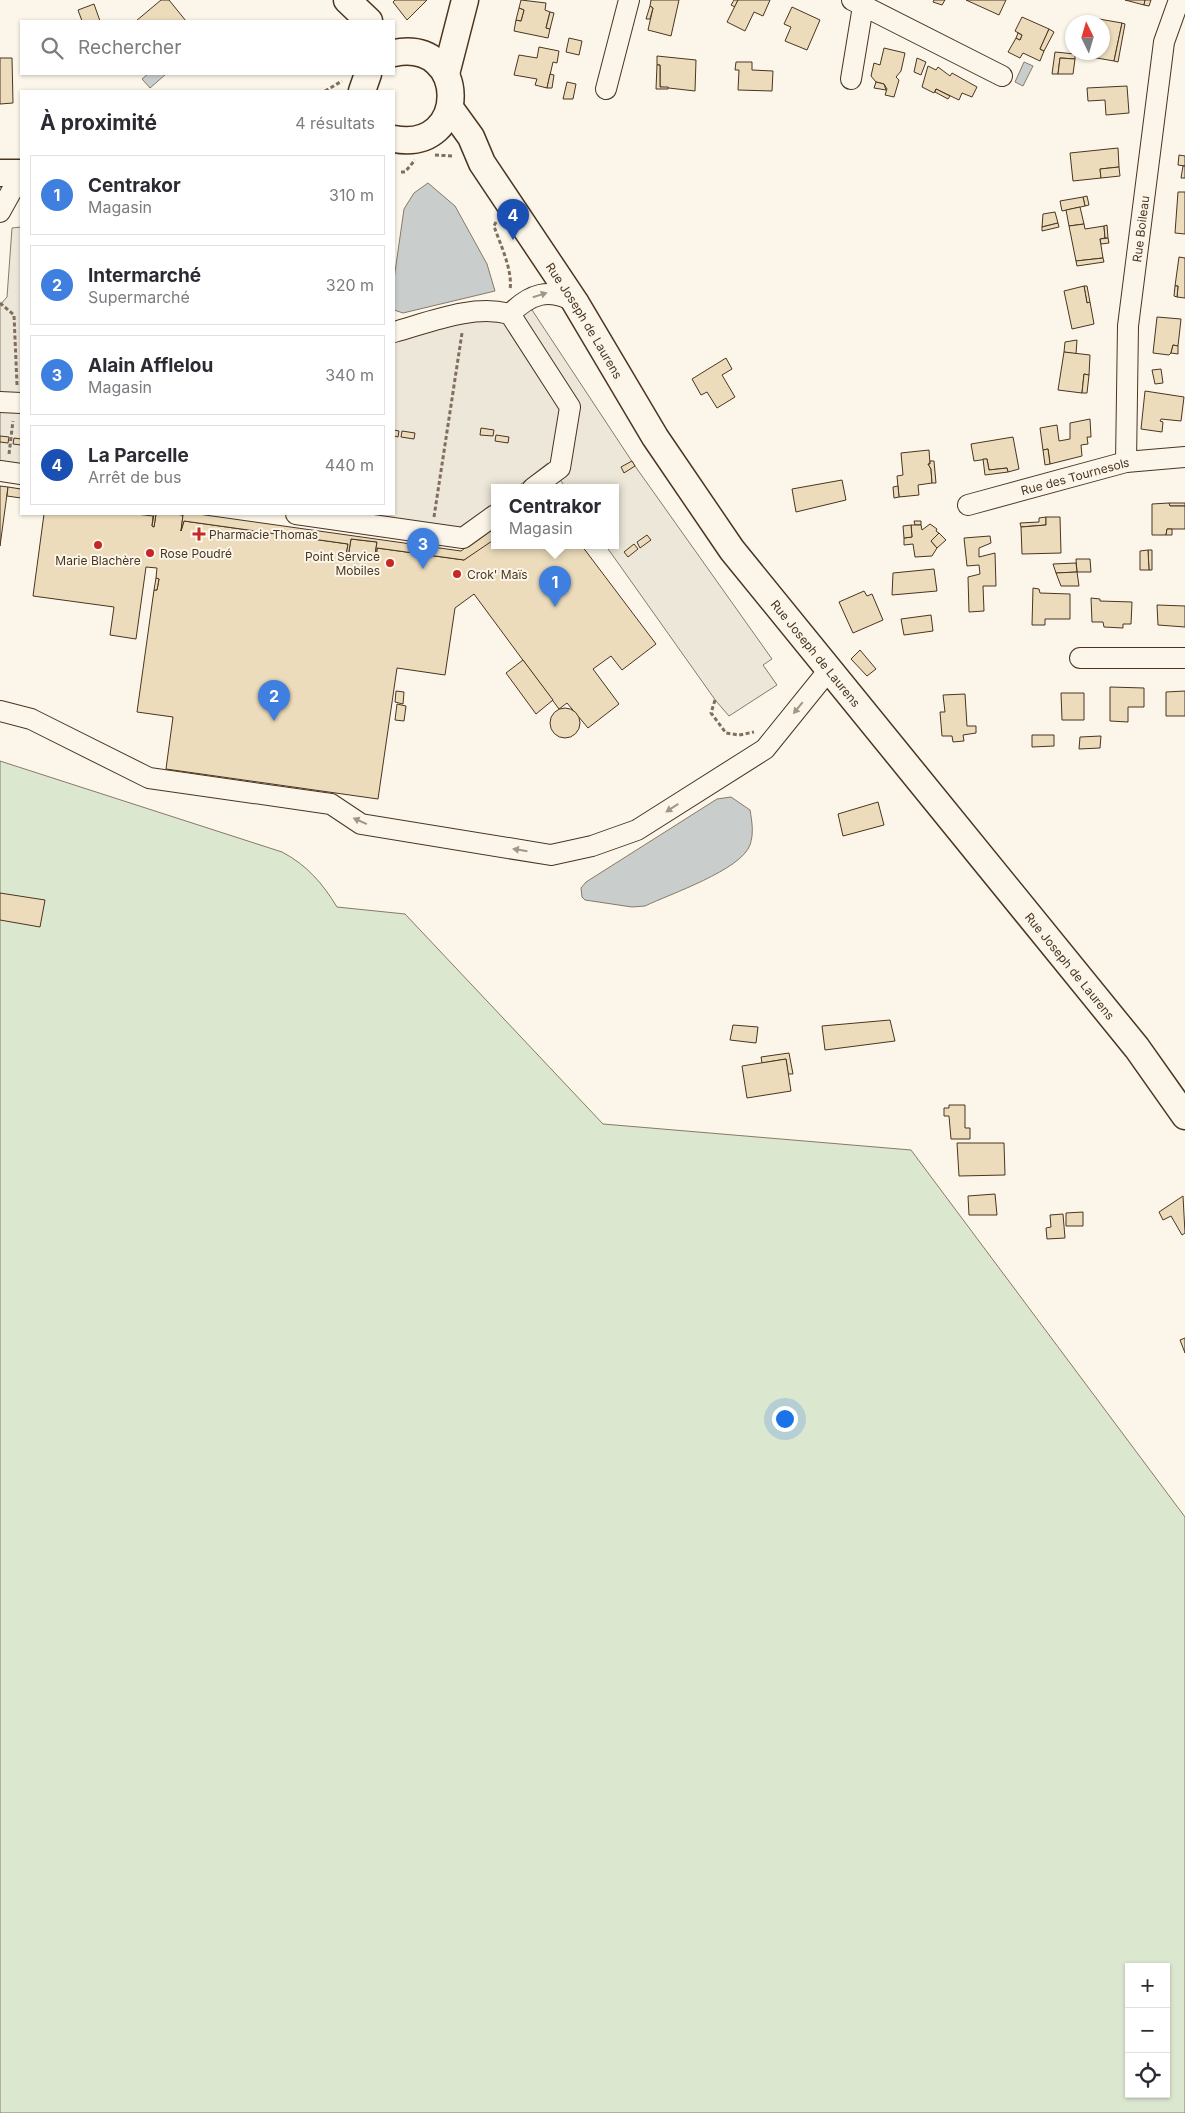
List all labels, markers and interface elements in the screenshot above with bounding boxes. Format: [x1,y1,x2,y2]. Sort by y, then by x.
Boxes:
north arrow [1065,15,1110,60]
search box [20,20,395,75]
icon: search [38,34,66,62]
text: Rechercher [78,36,181,59]
text: À proximité [40,110,157,135]
text: 4 résultats [295,113,375,133]
text: Centrakor [88,174,181,197]
text: 1 [54,185,60,205]
text: 310 m [329,185,374,205]
street label: Rue Boileau [1129,195,1152,263]
text: Magasin [88,197,152,217]
pin: 4 [497,199,529,240]
street label: Rue Joseph de Laurens [543,260,626,381]
text: Intermarché [88,264,201,287]
text: 2 [52,275,62,295]
text: 320 m [326,275,374,295]
text: Supermarché [88,287,190,307]
one-way arrow [533,291,548,299]
text: Alain Afflelou [88,354,213,377]
text: 3 [52,365,62,385]
text: 340 m [325,365,374,385]
text: Magasin [88,377,152,397]
text: La Parcelle [88,444,189,467]
street label: Rue des Tournesols [1019,454,1130,498]
text: 4 [52,455,62,475]
text: 440 m [325,455,374,475]
text: Arrêt de bus [88,467,181,487]
popup [491,484,619,549]
text: Centrakor [509,495,601,518]
text: Magasin [509,518,573,538]
place label: Pharmacie Thomas [209,527,318,542]
marker: Pharmacie Thomas [193,528,205,540]
pin: 3 [407,528,439,569]
marker: Marie Blachère [92,539,104,551]
place label: Rose Poudré [160,546,232,561]
marker: Rose Poudré [144,547,156,559]
place label: Point Service Mobiles [305,549,380,578]
place label: Marie Blachère [55,553,141,568]
marker: Point Service Mobiles [384,557,396,569]
pin: 1 [539,566,571,607]
place label: Crok' Maïs [467,567,528,582]
marker: Crok' Maïs [451,568,463,580]
street label: Rue Joseph de Laurens [768,597,864,710]
pin: 2 [258,680,290,721]
one-way arrow [792,702,803,715]
one-way arrow [665,804,678,813]
one-way arrow [353,817,367,825]
one-way arrow [511,845,527,853]
street label: Rue Joseph de Laurens [1022,909,1118,1022]
your location [772,1406,798,1432]
map controls [1125,1963,1170,2098]
button: + [1125,1963,1170,2008]
button: − [1125,2008,1170,2053]
button: locate [1125,2053,1170,2098]

